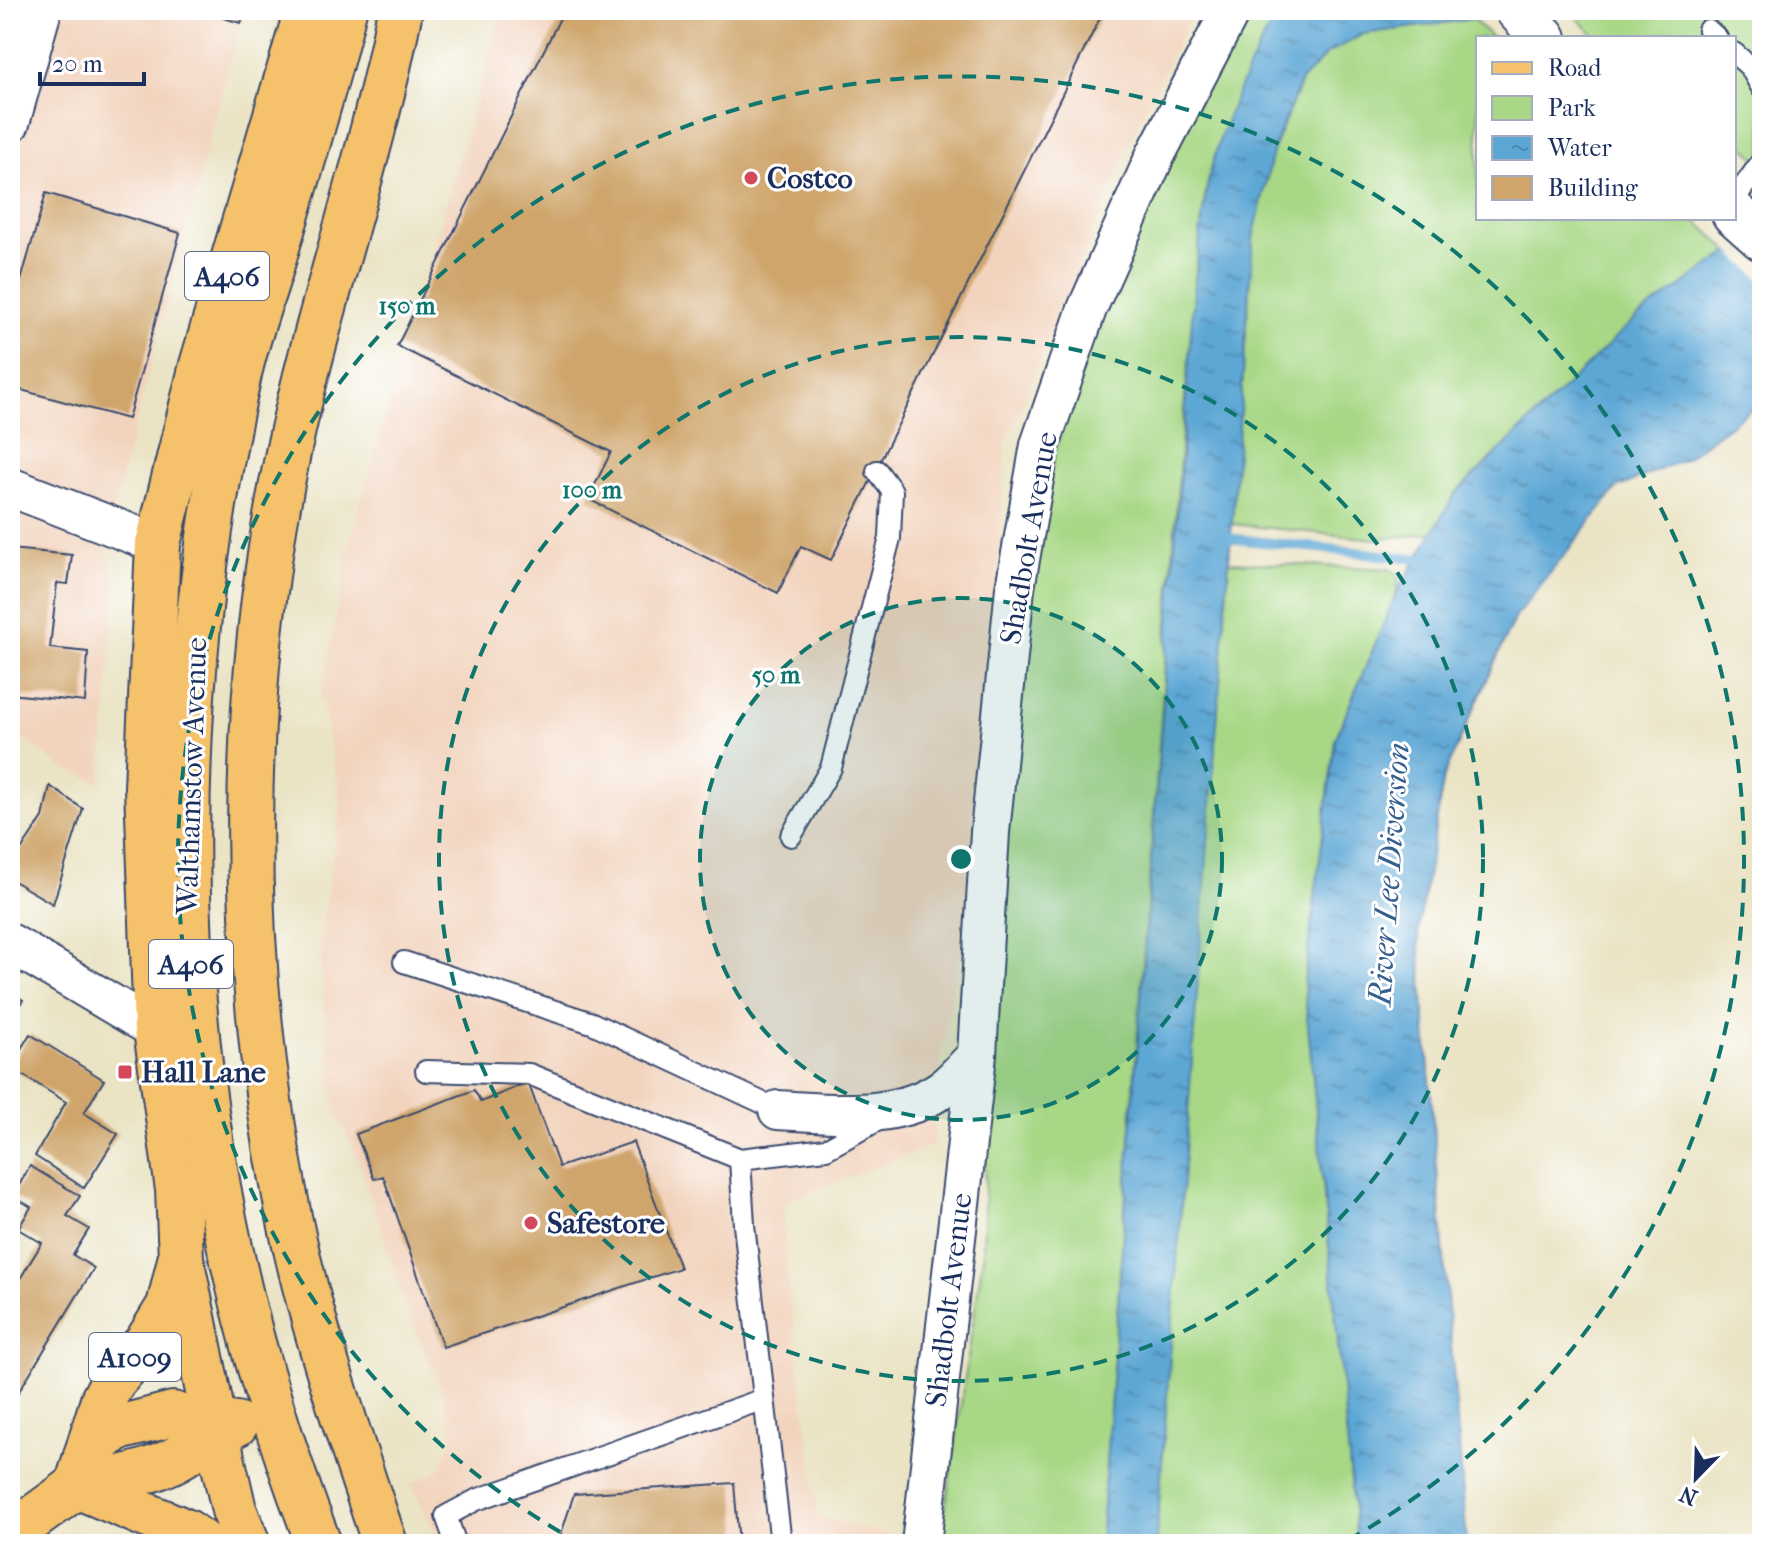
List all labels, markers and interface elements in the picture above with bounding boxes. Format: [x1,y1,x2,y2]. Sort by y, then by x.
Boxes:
scale bar [40,36,144,86]
legend [1476,36,1736,220]
text: 20 m [52,50,103,78]
text: Road [1548,54,1602,82]
text: Park [1548,94,1596,122]
text: Water [1547,134,1612,162]
place label: Costco [767,161,853,196]
marker: Costco [742,169,760,187]
text: Building [1548,174,1639,202]
road number: A406 [185,252,269,300]
text: 150 m [378,292,437,320]
street label: Shadbolt Avenue [993,429,1065,647]
text: 100 m [562,476,623,504]
street label: Walthamstow Avenue [170,636,214,916]
text: 50 m [752,661,801,689]
water label: River Lee Diversion [1361,741,1417,1009]
centre of rings [947,845,975,873]
road number: A406 [149,940,233,988]
place label: Hall Lane [141,1055,266,1090]
marker: Hall Lane [116,1063,134,1081]
street label: Shadbolt Avenue [919,1191,980,1409]
place label: Safestore [547,1206,665,1241]
marker: Safestore [522,1214,540,1232]
road number: A1009 [89,1333,181,1381]
north arrow [1656,1438,1736,1518]
text: N [1676,1480,1701,1511]

